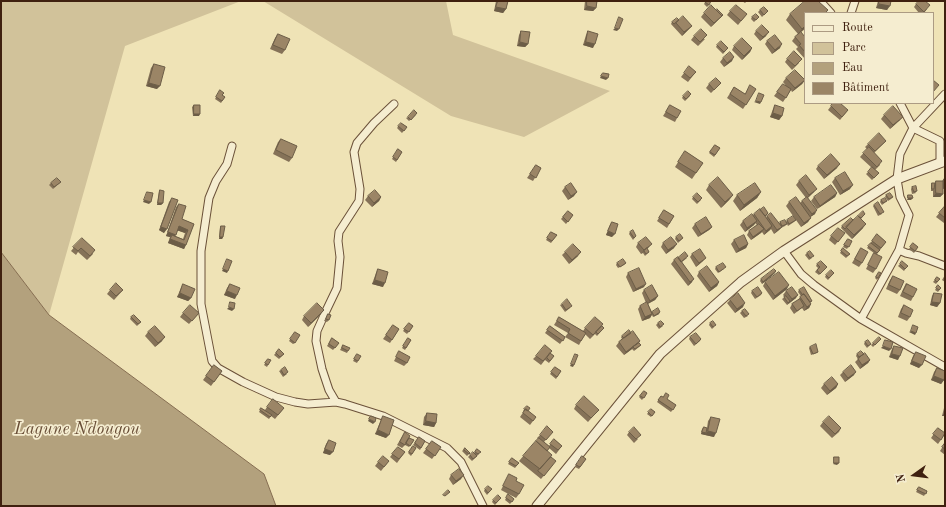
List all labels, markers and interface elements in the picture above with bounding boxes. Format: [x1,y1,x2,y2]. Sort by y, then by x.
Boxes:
legend [804,12,934,104]
text: Route [842,22,873,34]
text: Parc [842,42,866,54]
text: Eau [842,62,863,74]
text: Bâtiment [842,82,889,94]
water label: Lagune Ndougou [14,420,140,440]
north arrow [894,455,934,495]
text: N [896,473,908,483]

